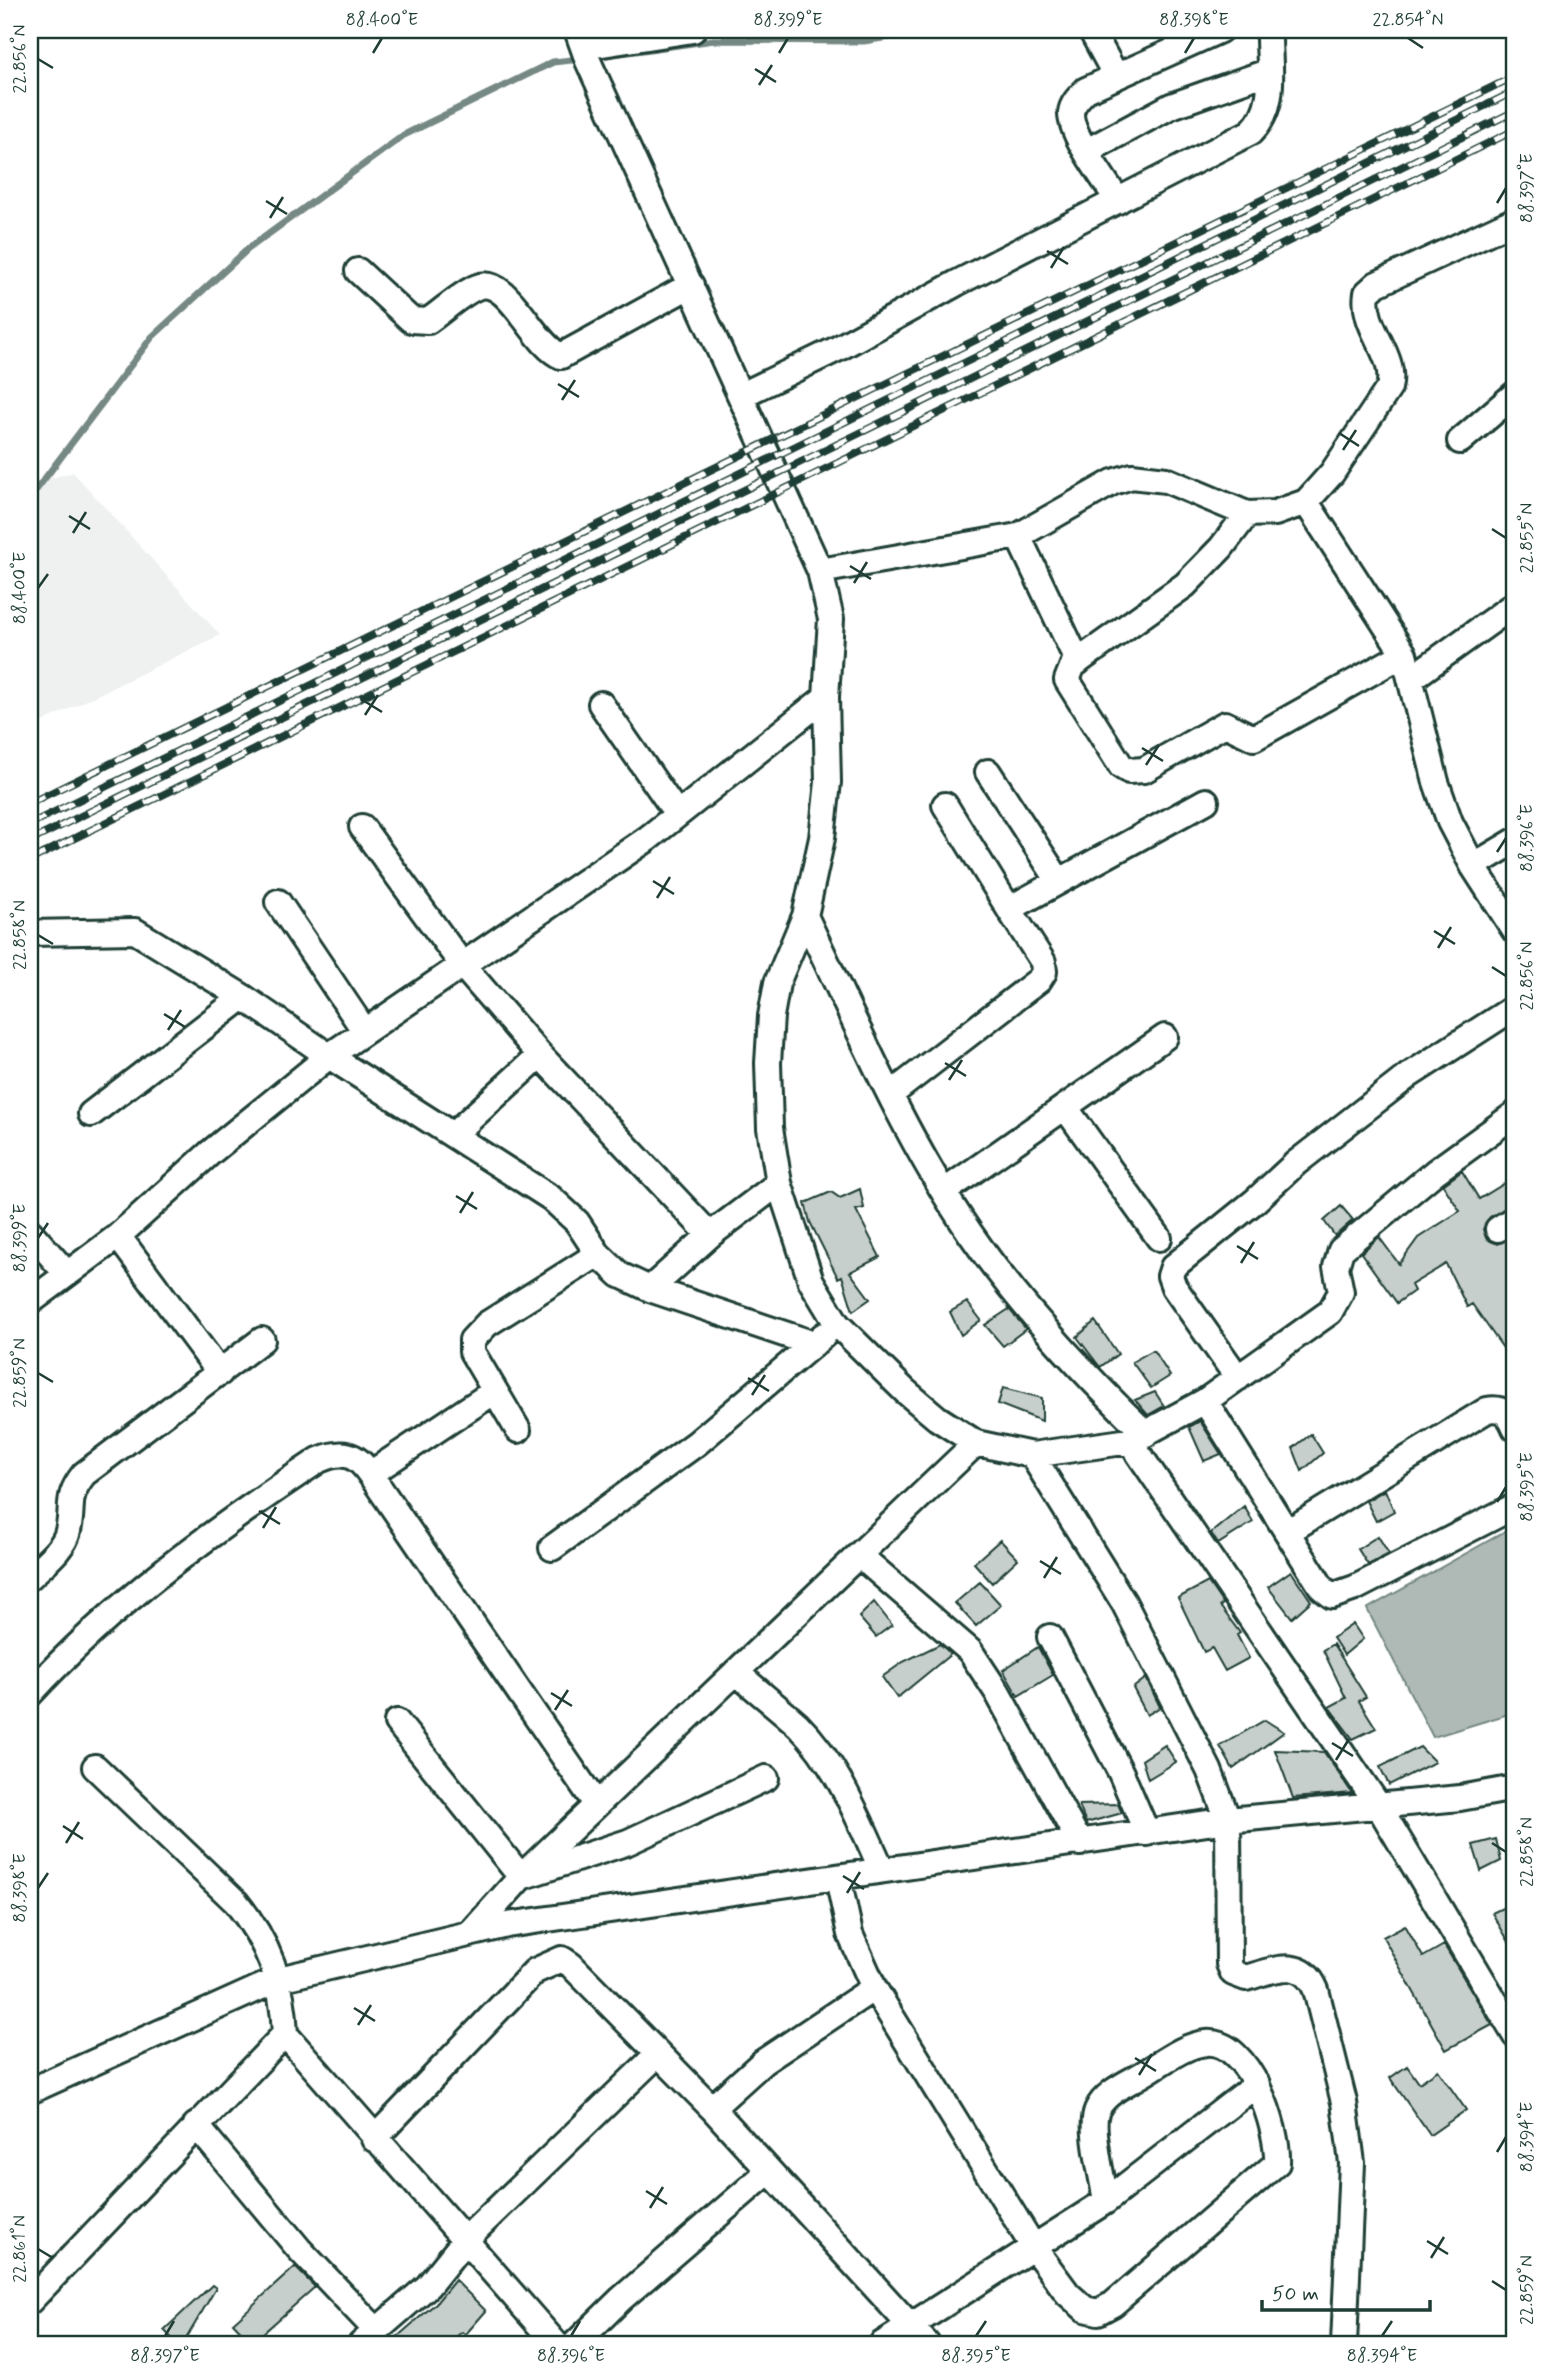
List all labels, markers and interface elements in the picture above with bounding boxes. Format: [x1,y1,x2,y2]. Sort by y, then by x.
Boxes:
text: 88.400°E [346,8,418,32]
text: 88.399°E [753,8,823,32]
text: 88.398°E [1159,8,1229,32]
text: 22.854°N [1373,8,1443,32]
text: 22.856°N [8,25,32,93]
text: 88.397°E [1515,153,1539,223]
text: 22.855°N [1515,503,1539,573]
text: 88.400°E [8,552,32,624]
text: 88.396°E [1515,804,1539,872]
text: 22.858°N [8,900,32,970]
text: 22.856°N [1515,942,1539,1010]
text: 88.399°E [8,1203,32,1273]
text: 22.859°N [8,1338,32,1408]
text: 88.395°E [1515,1452,1539,1522]
text: 22.858°N [1515,1817,1539,1887]
text: 88.398°E [8,1853,32,1923]
text: 88.394°E [1515,2102,1539,2172]
text: 22.861°N [8,2215,32,2283]
text: 22.859°N [1515,2255,1539,2325]
scale bar [1262,2269,1430,2313]
text: 50 m [1272,2280,1319,2308]
text: 88.397°E [130,2344,200,2368]
text: 88.396°E [537,2344,605,2368]
text: 88.395°E [941,2344,1011,2368]
text: 88.394°E [1347,2344,1417,2368]

